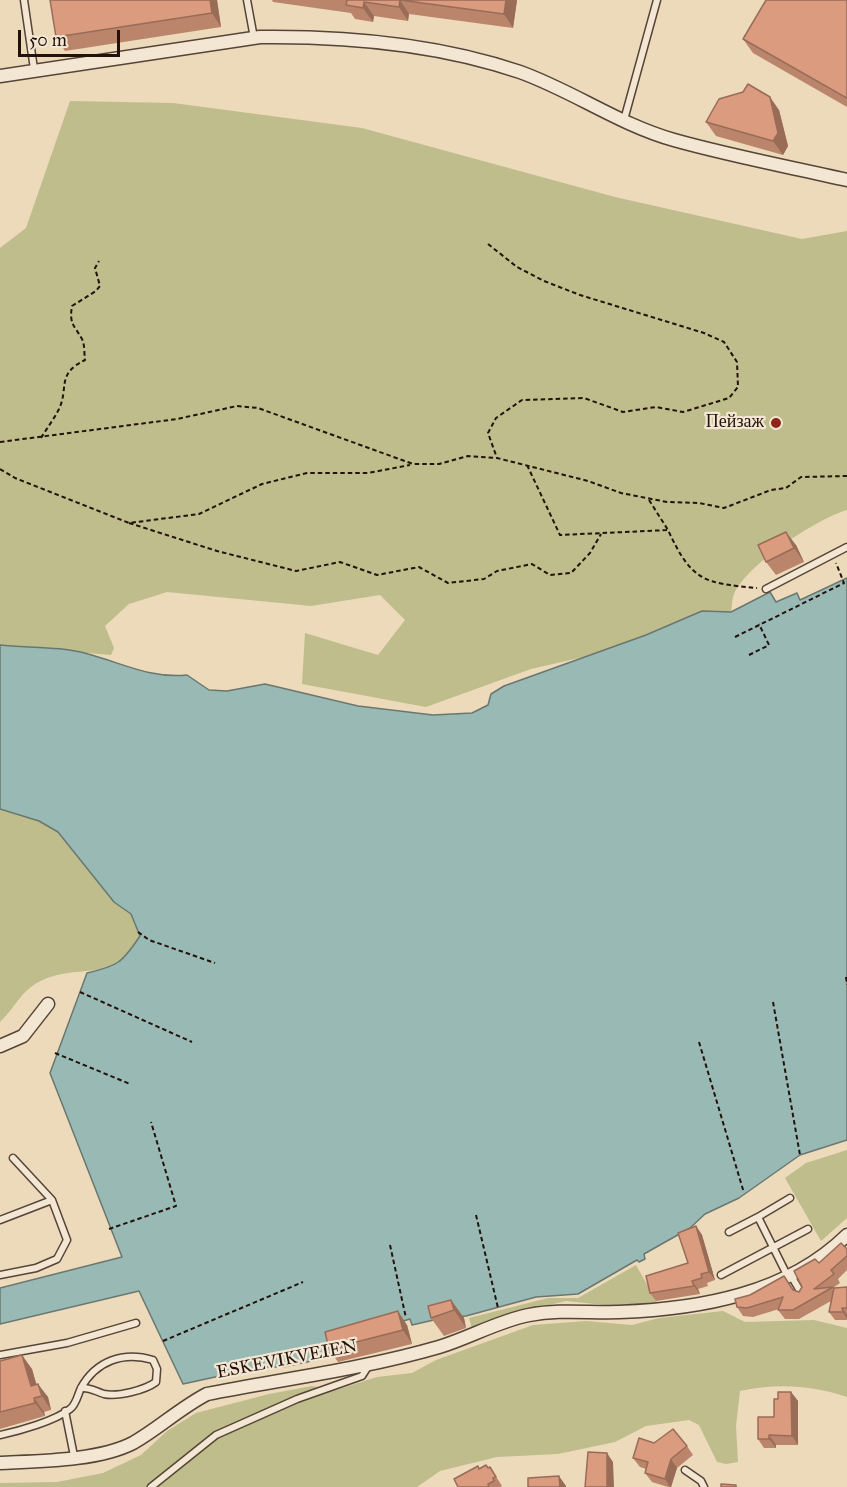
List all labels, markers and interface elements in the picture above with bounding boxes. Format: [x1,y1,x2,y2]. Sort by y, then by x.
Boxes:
scale bar [21,18,123,56]
text: 50 m [29,29,67,51]
place label: Пейзаж [706,412,764,434]
marker: Пейзаж [769,416,783,430]
street label: ESKEVIKVEIEN [215,1336,359,1384]

